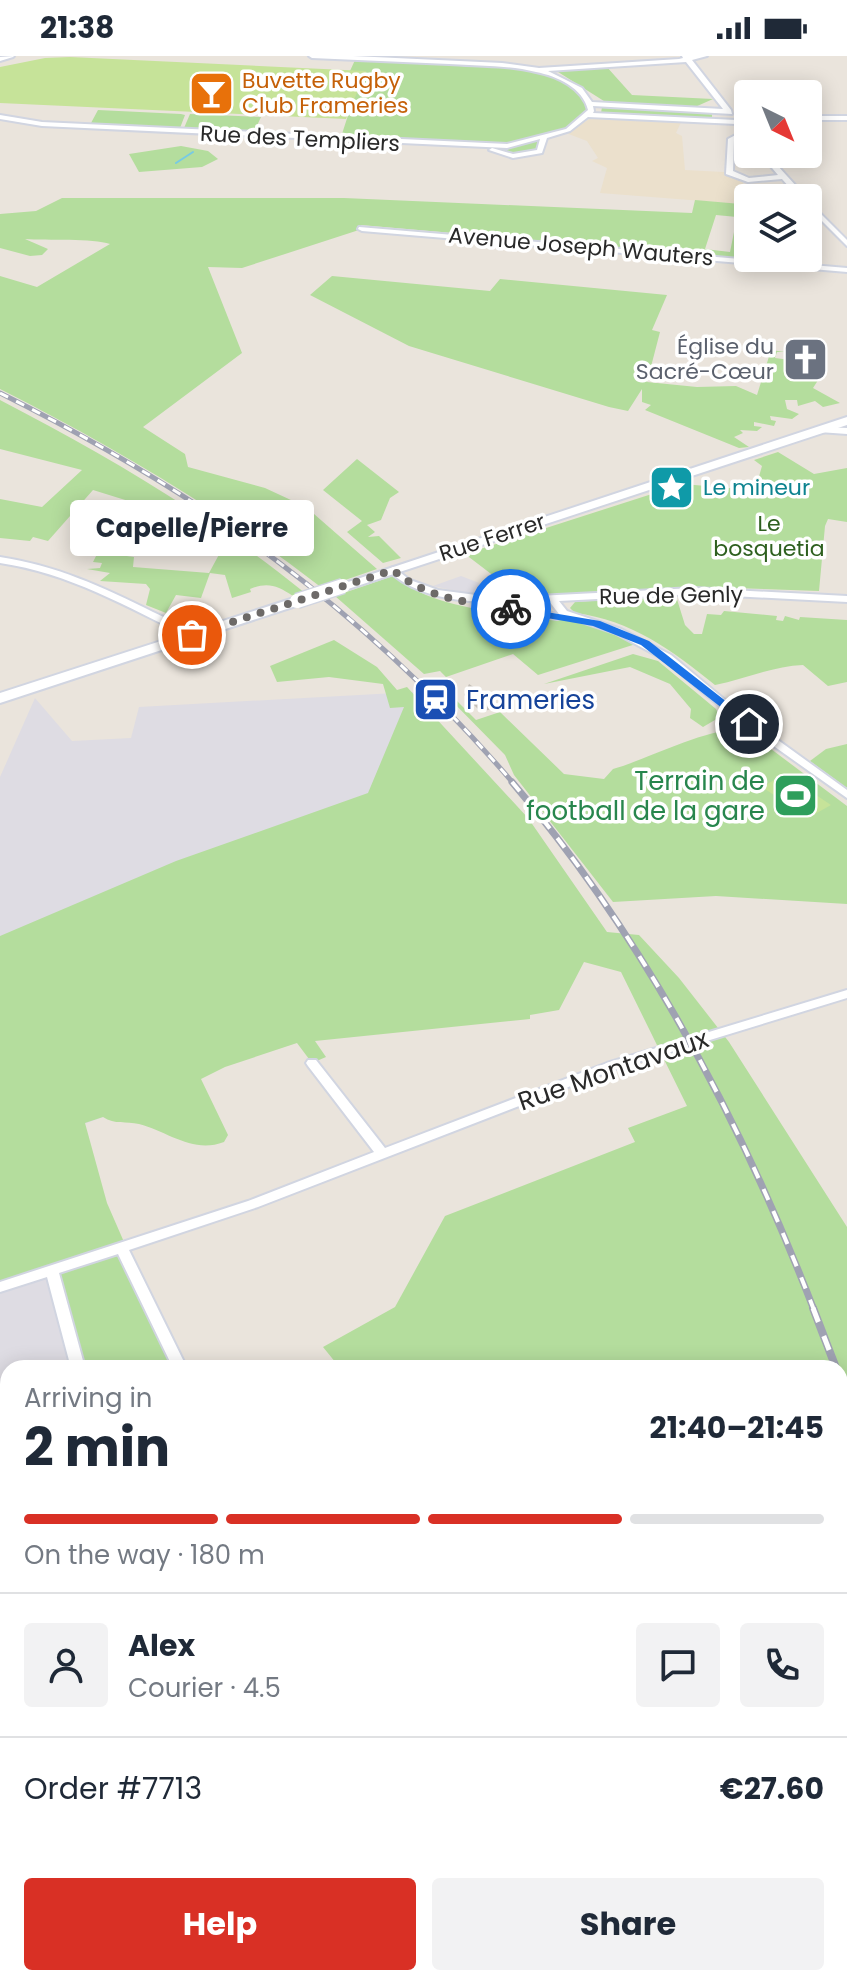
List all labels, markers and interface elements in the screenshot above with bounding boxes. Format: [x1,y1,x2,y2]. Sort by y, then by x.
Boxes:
text: 21:38 [40,6,115,49]
place label: Buvette Rugby Club Frameries [242,65,408,121]
bar icon: Buvette Rugby Club Frameries [187,69,235,117]
north arrow [734,80,822,168]
map controls [734,80,822,272]
street label: Rue des Templiers [199,118,401,159]
button: layers [734,184,822,272]
street label: Avenue Joseph Wauters [447,219,715,274]
place label: Église du Sacré-Cœur [636,331,774,387]
church icon: Église du Sacré-Cœur [781,335,829,383]
place icon: Le mineur [648,463,696,511]
place label: Le mineur [703,472,810,503]
callout: Capelle/Pierre [70,499,314,555]
street label: Rue Ferrer [435,506,549,569]
park label: Le bosquetia [713,508,825,564]
text: Capelle/Pierre [96,510,288,546]
courier [471,569,551,649]
street label: Rue de Genly [599,579,744,612]
icon: bike [489,587,533,631]
pin [158,601,226,669]
icon: bag [170,613,214,657]
station icon: Frameries [411,676,459,724]
place label: Frameries [466,682,595,718]
pin [715,690,783,758]
icon: home [727,702,771,746]
place label: Terrain de football de la gare [526,763,765,829]
sports icon: Terrain de football de la gare [772,772,820,820]
street label: Rue Montavaux [513,1020,714,1119]
text: Arriving in [24,1380,153,1416]
text: 21:40–21:45 [650,1406,824,1449]
text: 2 min [24,1411,170,1484]
text: On the way · 180 m [24,1537,265,1573]
button: person [24,1623,108,1707]
button: chat [636,1623,720,1707]
button: phone [740,1623,824,1707]
text: Alex [128,1624,195,1667]
text: Courier · 4.5 [128,1670,281,1706]
text: Order #7713 [24,1767,202,1810]
text: €27.60 [720,1767,824,1810]
button: Help [24,1878,416,1970]
button: Share [432,1878,824,1970]

